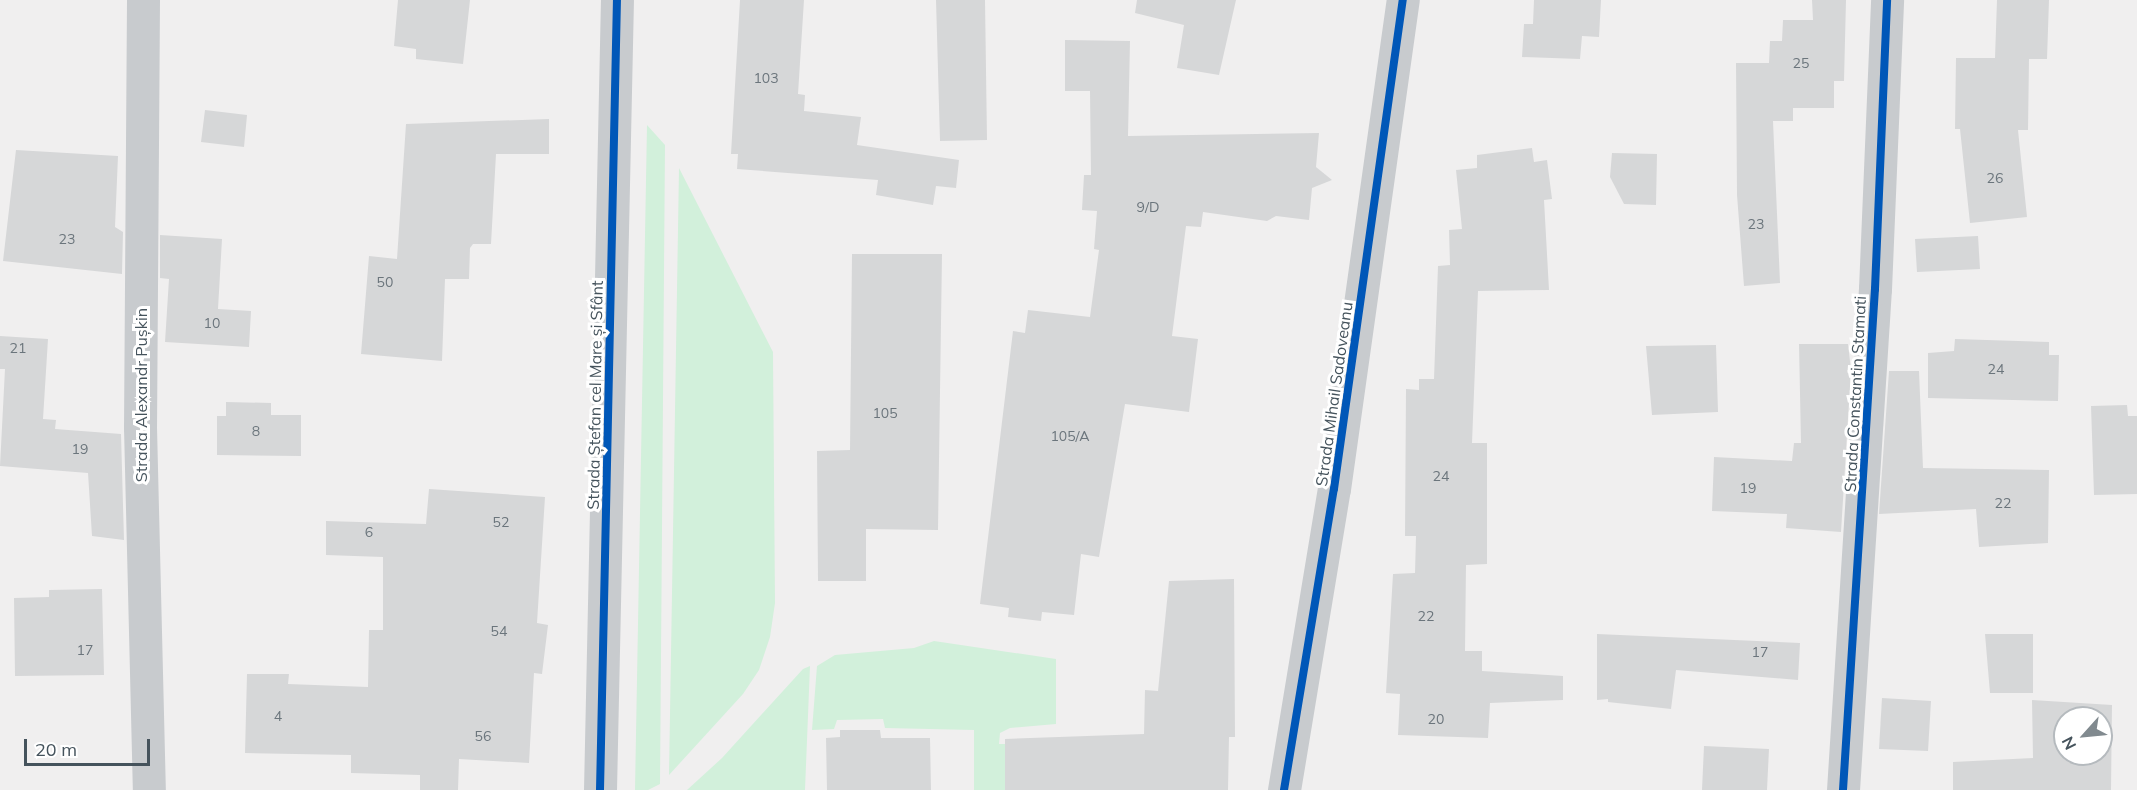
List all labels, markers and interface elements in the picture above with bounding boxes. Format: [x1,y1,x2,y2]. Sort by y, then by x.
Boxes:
house number: 25 [1793,55,1809,71]
house number: 103 [753,70,779,86]
house number: 26 [1987,170,2003,186]
house number: 9/D [1137,199,1159,215]
house number: 23 [1748,216,1764,232]
house number: 23 [59,231,75,247]
house number: 50 [377,274,393,290]
street label: Strada Ștefan cel Mare și Sfânt [583,280,607,510]
street label: Strada Constantin Stamati [1840,295,1870,493]
street label: Strada Mihail Sadoveanu [1312,301,1356,487]
street label: Strada Alexandr Pușkin [131,308,151,482]
house number: 10 [204,315,220,331]
house number: 21 [10,340,26,356]
house number: 24 [1988,361,2004,377]
house number: 105 [872,405,898,421]
house number: 8 [252,423,260,439]
house number: 105/A [1050,428,1090,444]
house number: 19 [72,441,88,457]
house number: 24 [1433,468,1449,484]
house number: 19 [1740,480,1756,496]
house number: 22 [1995,495,2011,511]
house number: 52 [493,514,509,530]
house number: 6 [365,524,373,540]
house number: 22 [1418,608,1434,624]
house number: 54 [491,623,507,639]
house number: 17 [77,642,93,658]
house number: 17 [1752,644,1768,660]
north arrow [2053,706,2113,766]
house number: 4 [274,708,282,724]
house number: 20 [1428,711,1444,727]
scale bar [27,727,153,765]
house number: 56 [475,728,491,744]
text: N [2057,733,2080,753]
text: 20 m [35,738,77,761]

